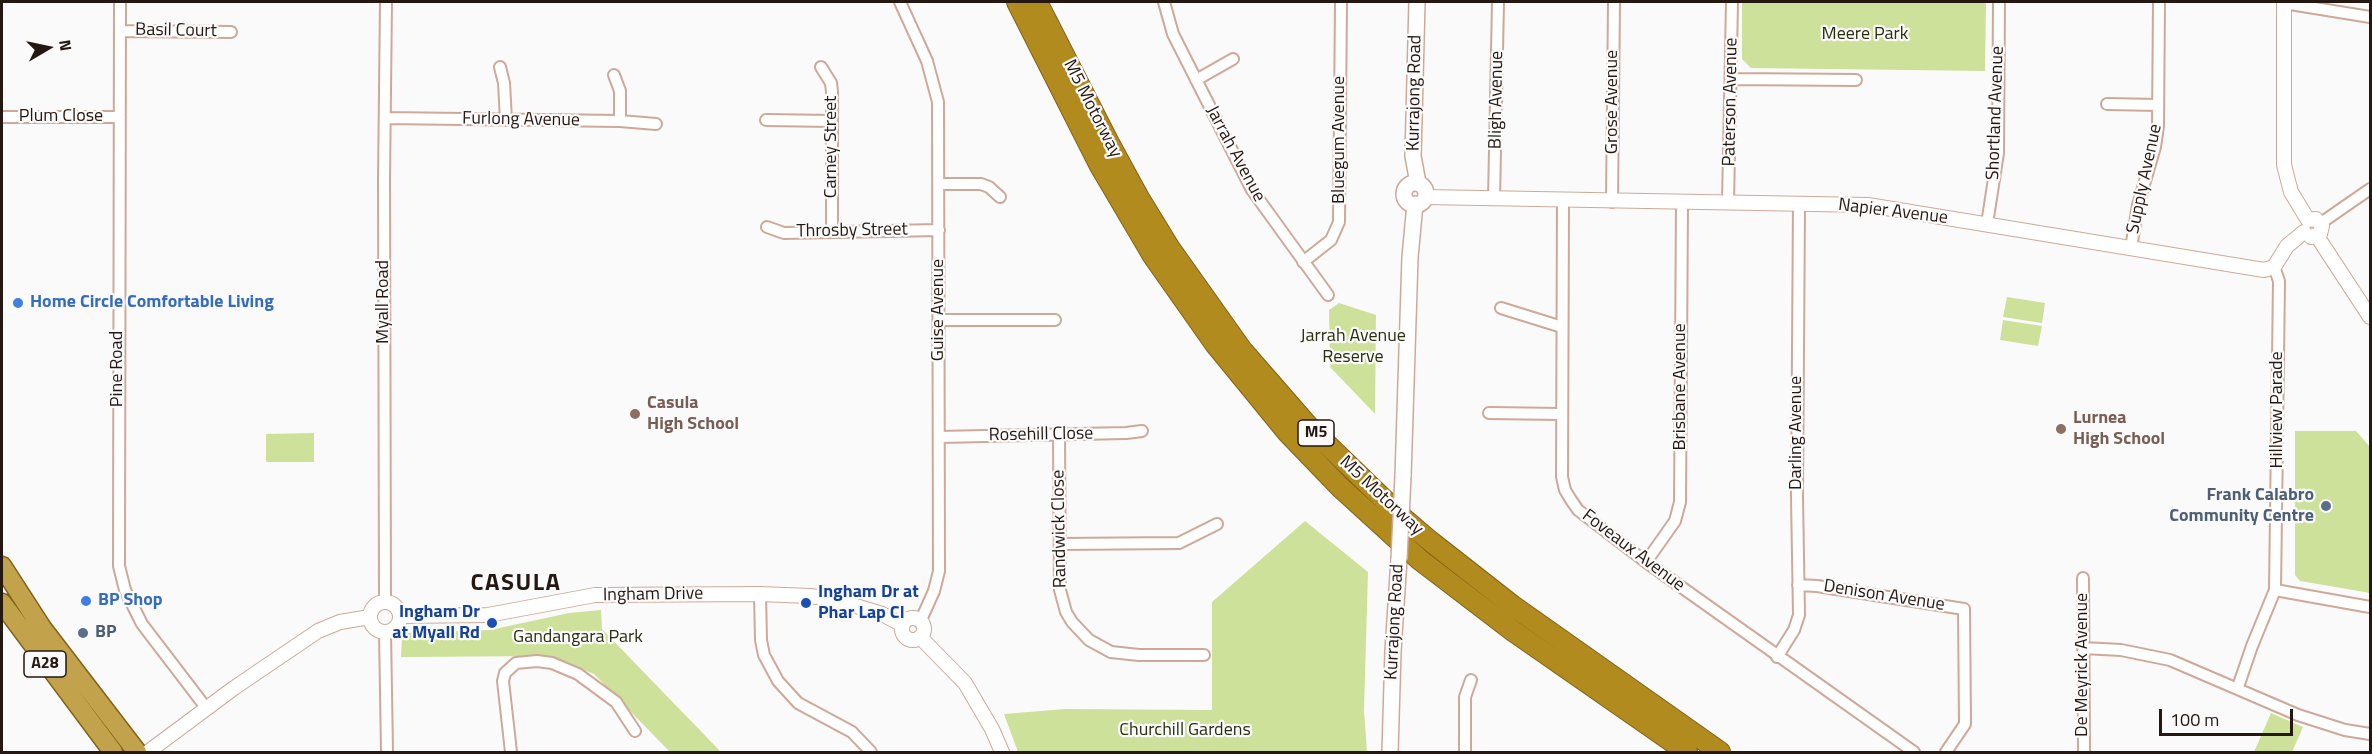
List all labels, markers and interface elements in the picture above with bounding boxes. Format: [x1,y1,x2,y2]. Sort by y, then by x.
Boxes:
north arrow [18,18,78,78]
street label: Basil Court [135,19,217,43]
park label: Meere Park [1822,24,1908,46]
street label: Kurrajong Road [1403,35,1427,151]
street label: Paterson Avenue [1719,37,1743,167]
text: N [53,38,78,53]
street label: Shortland Avenue [1983,46,2009,180]
street label: Grose Avenue [1602,50,1624,154]
street label: Bligh Avenue [1485,51,1509,149]
street label: M5 Motorway [1058,56,1126,162]
street label: Bluegum Avenue [1329,76,1351,204]
street label: Carney Street [821,96,843,198]
street label: Jarrah Avenue [1201,102,1269,206]
street label: Plum Close [19,106,103,128]
street label: Furlong Avenue [462,108,580,132]
street label: Supply Avenue [2123,122,2167,236]
street label: Napier Avenue [1837,195,1949,229]
street label: Throsby Street [796,219,908,243]
street label: Guise Avenue [928,259,950,361]
street label: Myall Road [373,260,395,344]
place label: Home Circle Comfortable Living [30,292,274,314]
marker: Home Circle Comfortable Living [11,296,25,310]
street label: Brisbane Avenue [1670,323,1692,451]
park label: Jarrah Avenue Reserve [1300,326,1406,368]
street label: Pine Road [107,331,129,407]
street label: Hillview Parade [2267,351,2289,469]
street label: Darling Avenue [1786,376,1808,490]
place label: Casula High School [647,393,739,436]
marker: Casula High School [628,407,642,421]
place label: Lurnea High School [2073,408,2165,450]
road number: M5 [1298,420,1334,446]
marker: Lurnea High School [2054,422,2068,436]
street label: Rosehill Close [988,423,1094,447]
street label: M5 Motorway [1335,452,1427,540]
street label: Randwick Close [1048,470,1072,588]
place label: Frank Calabro Community Centre [2169,485,2314,528]
marker: Frank Calabro Community Centre [2319,499,2333,513]
street label: Foveaux Avenue [1577,505,1689,597]
street label: Kurrajong Road [1381,563,1409,681]
district label: CASULA [471,570,561,598]
street label: Denison Avenue [1822,576,1946,616]
place label: Ingham Dr at Phar Lap Cl [818,582,919,624]
street label: Ingham Drive [603,583,703,607]
place label: BP Shop [98,590,163,612]
street label: De Meyrick Avenue [2072,593,2094,737]
marker: BP Shop [79,594,93,608]
marker: Ingham Dr at Phar Lap Cl [799,596,813,610]
place label: Ingham Dr at Myall Rd [392,602,480,644]
marker: Ingham Dr at Myall Rd [485,616,499,630]
place label: BP [95,622,117,644]
marker: BP [76,626,90,640]
park label: Gandangara Park [513,627,643,649]
road number: A28 [24,651,66,677]
scale bar [2162,697,2296,735]
text: 100 m [2170,706,2219,733]
park label: Churchill Gardens [1119,720,1251,742]

